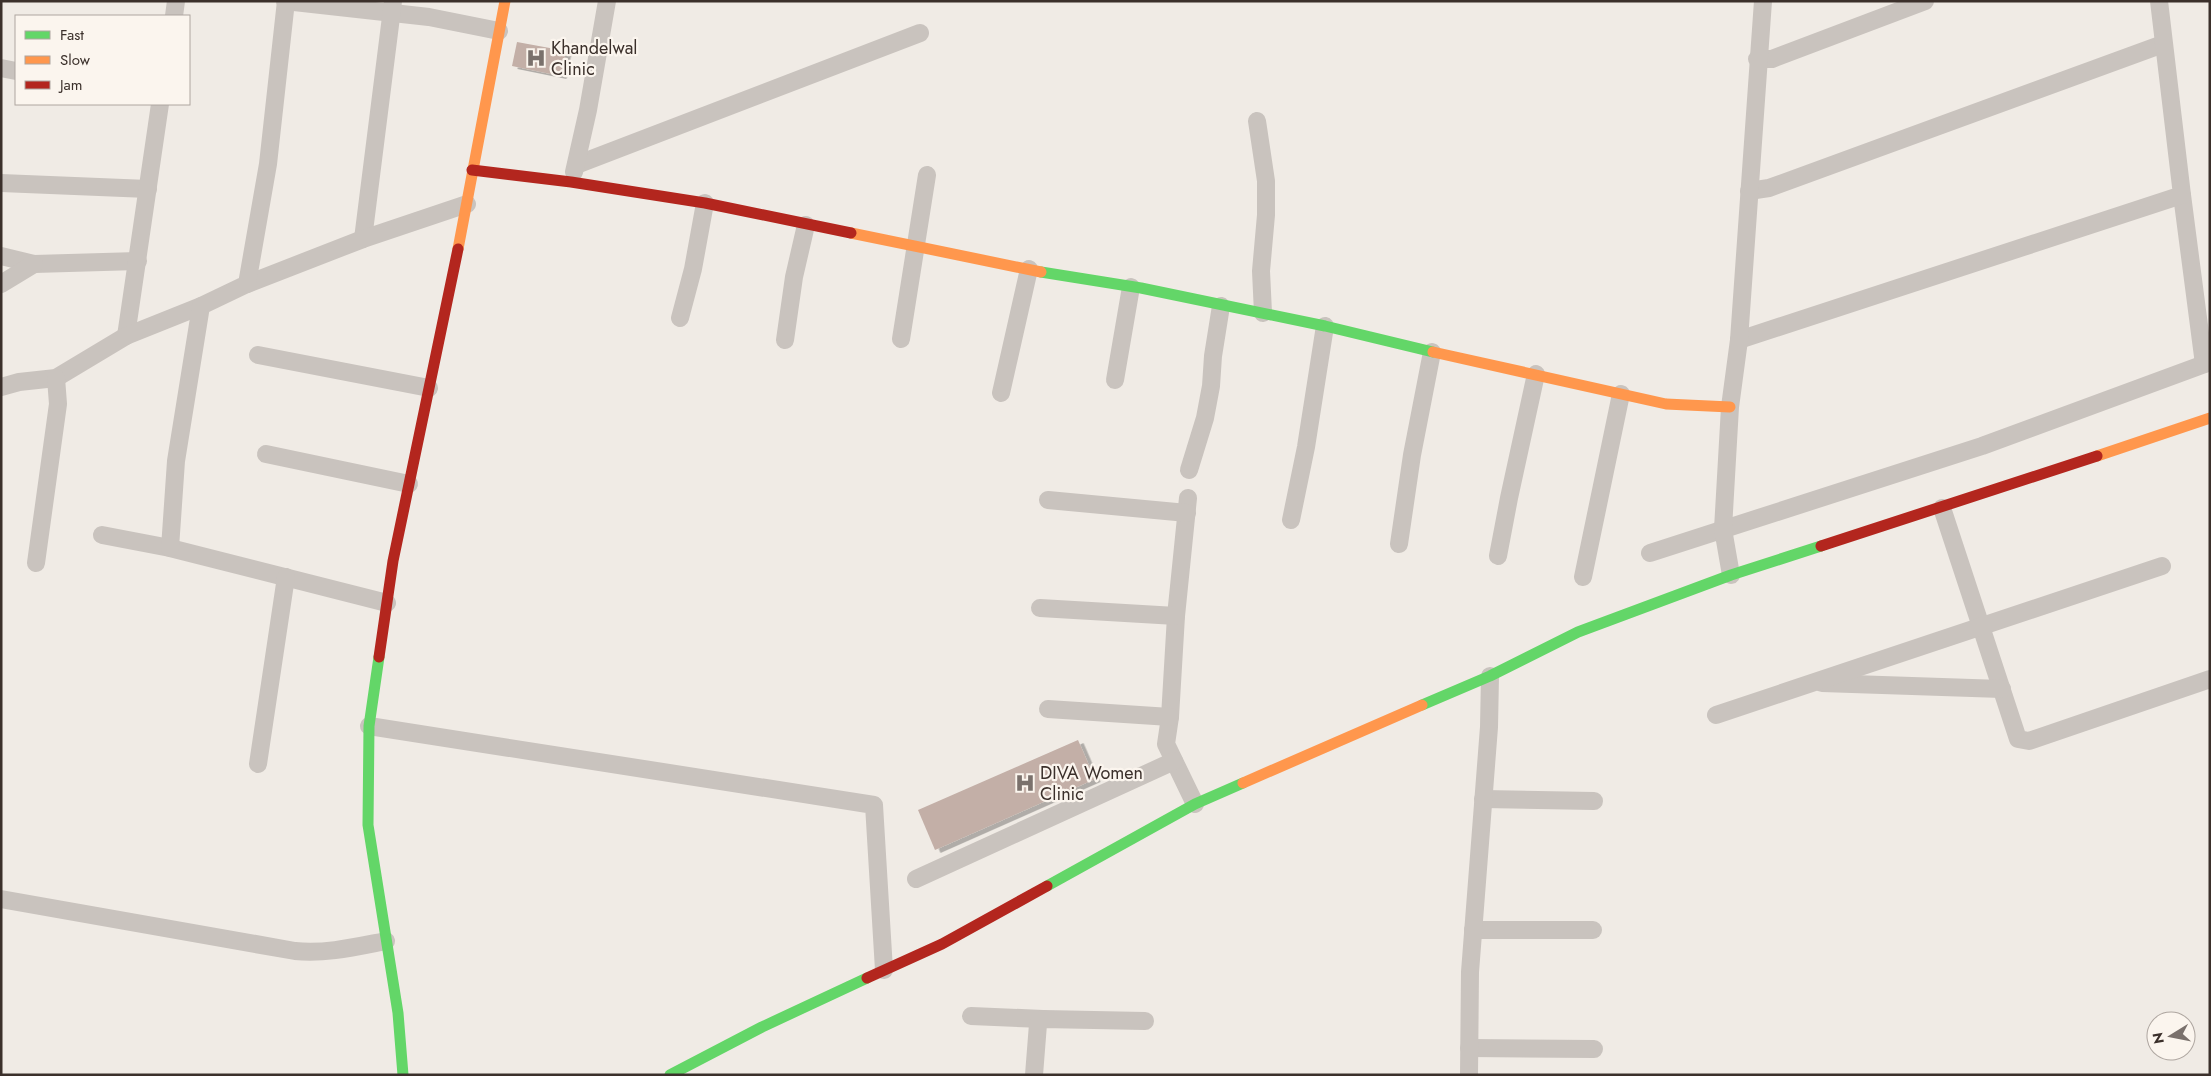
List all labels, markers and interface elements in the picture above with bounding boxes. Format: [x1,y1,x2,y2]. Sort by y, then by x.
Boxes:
legend [15,15,190,105]
text: Fast [60,24,84,46]
place label: Khandelwal Clinic [551,35,637,82]
hospital icon: Khandelwal Clinic [525,47,547,69]
text: Slow [60,49,91,71]
text: Jam [58,74,83,96]
place label: DIVA Women Clinic [1040,760,1143,807]
hospital icon: DIVA Women Clinic [1014,772,1036,794]
north arrow [2146,1011,2196,1061]
text: N [2147,1031,2169,1045]

